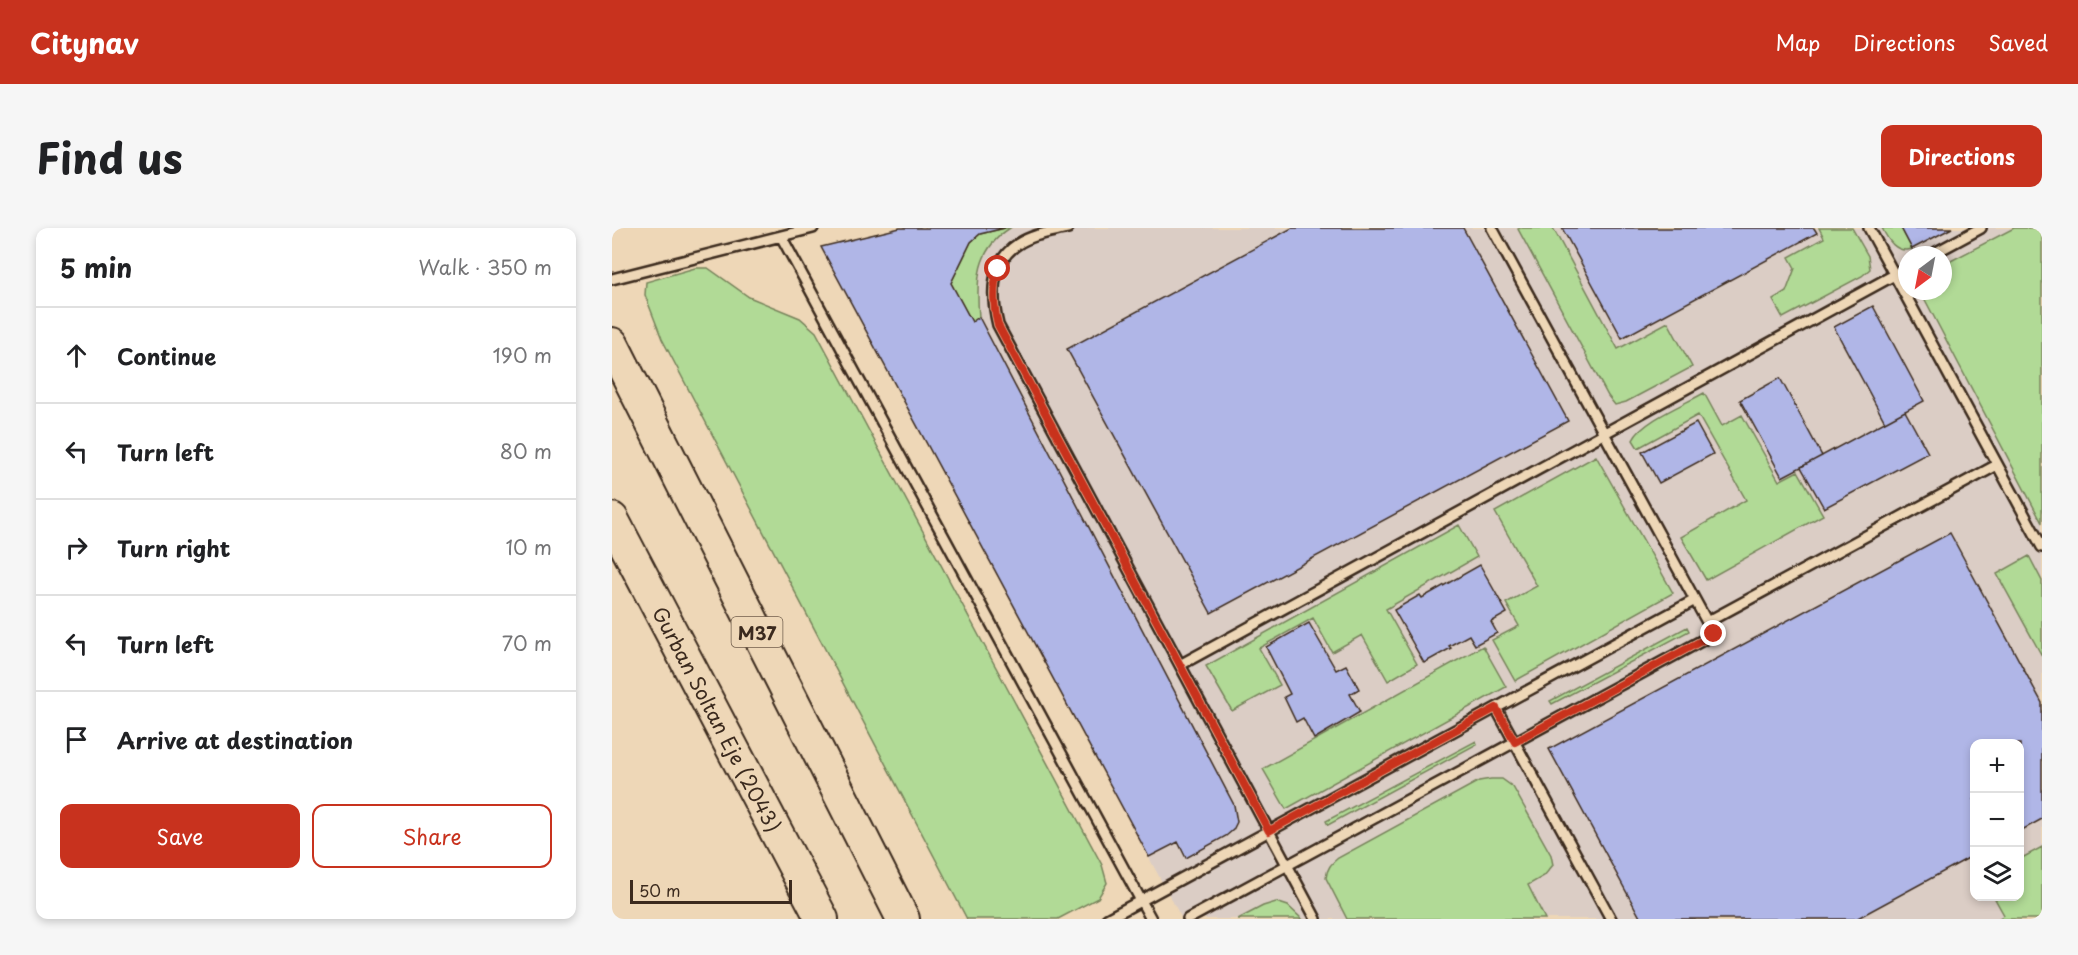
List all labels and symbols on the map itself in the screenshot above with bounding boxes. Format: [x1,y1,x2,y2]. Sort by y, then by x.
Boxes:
north arrow [1898,246,1952,300]
route start [984,255,1010,281]
street label: Gurban Soltan Eje (2043) [645,601,789,837]
road number: M37 [732,617,782,647]
route end [1700,620,1726,646]
scale bar [630,877,792,904]

